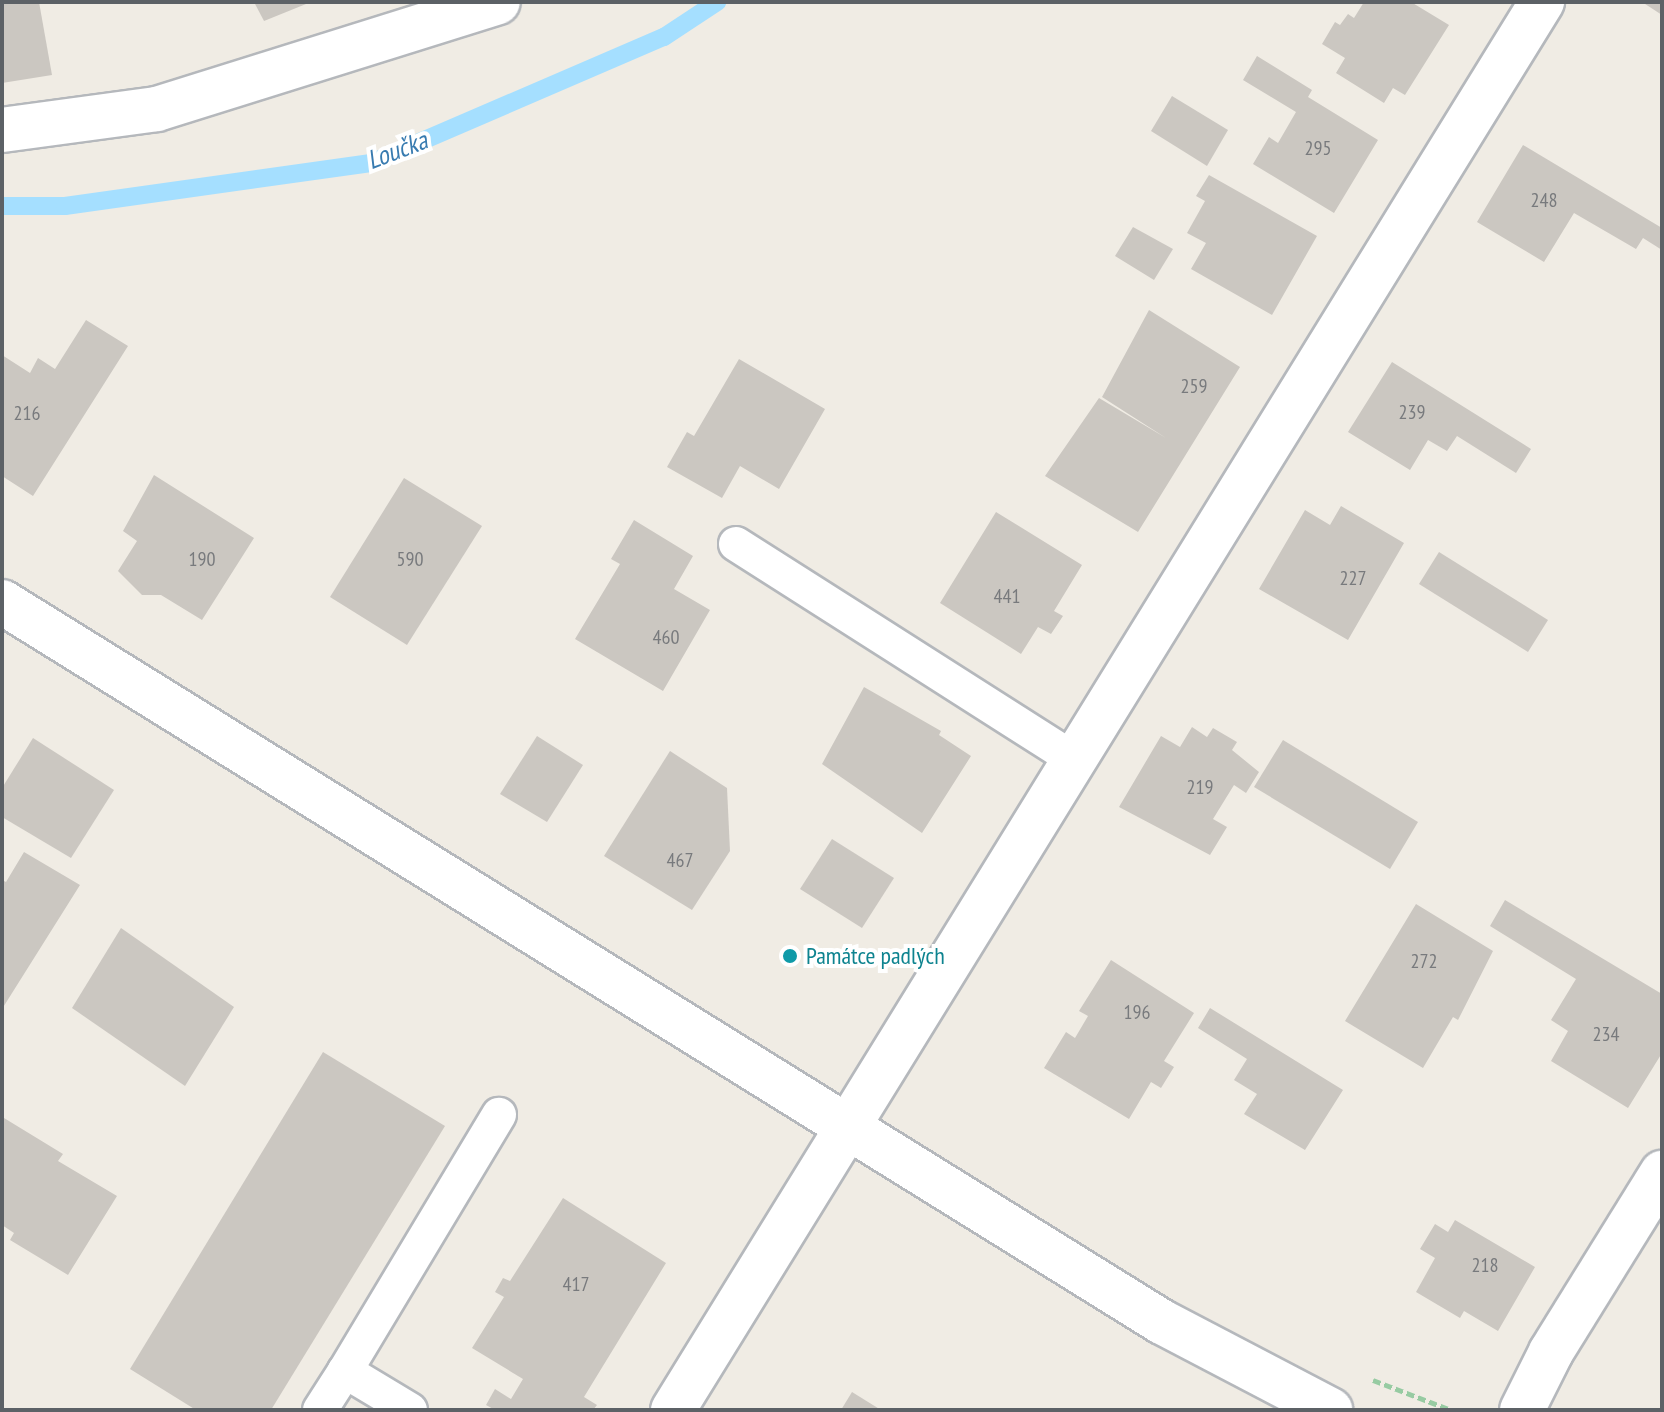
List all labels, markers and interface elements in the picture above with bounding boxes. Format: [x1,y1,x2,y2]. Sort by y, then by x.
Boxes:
water label: Loučka [363,124,431,176]
house number: 295 [1305,136,1331,160]
house number: 248 [1531,188,1557,212]
house number: 259 [1181,374,1207,398]
house number: 239 [1399,400,1425,424]
house number: 216 [14,401,40,425]
house number: 190 [189,547,215,571]
house number: 590 [397,547,423,571]
house number: 227 [1340,566,1366,590]
house number: 441 [994,584,1020,608]
house number: 460 [653,625,679,649]
house number: 219 [1187,775,1213,799]
house number: 467 [667,848,693,872]
place label: Památce padlých [806,942,945,970]
marker: Památce padlých [781,947,799,965]
house number: 272 [1411,949,1437,973]
house number: 196 [1124,1000,1150,1024]
house number: 234 [1593,1022,1619,1046]
house number: 218 [1472,1253,1498,1277]
house number: 417 [563,1272,589,1296]

